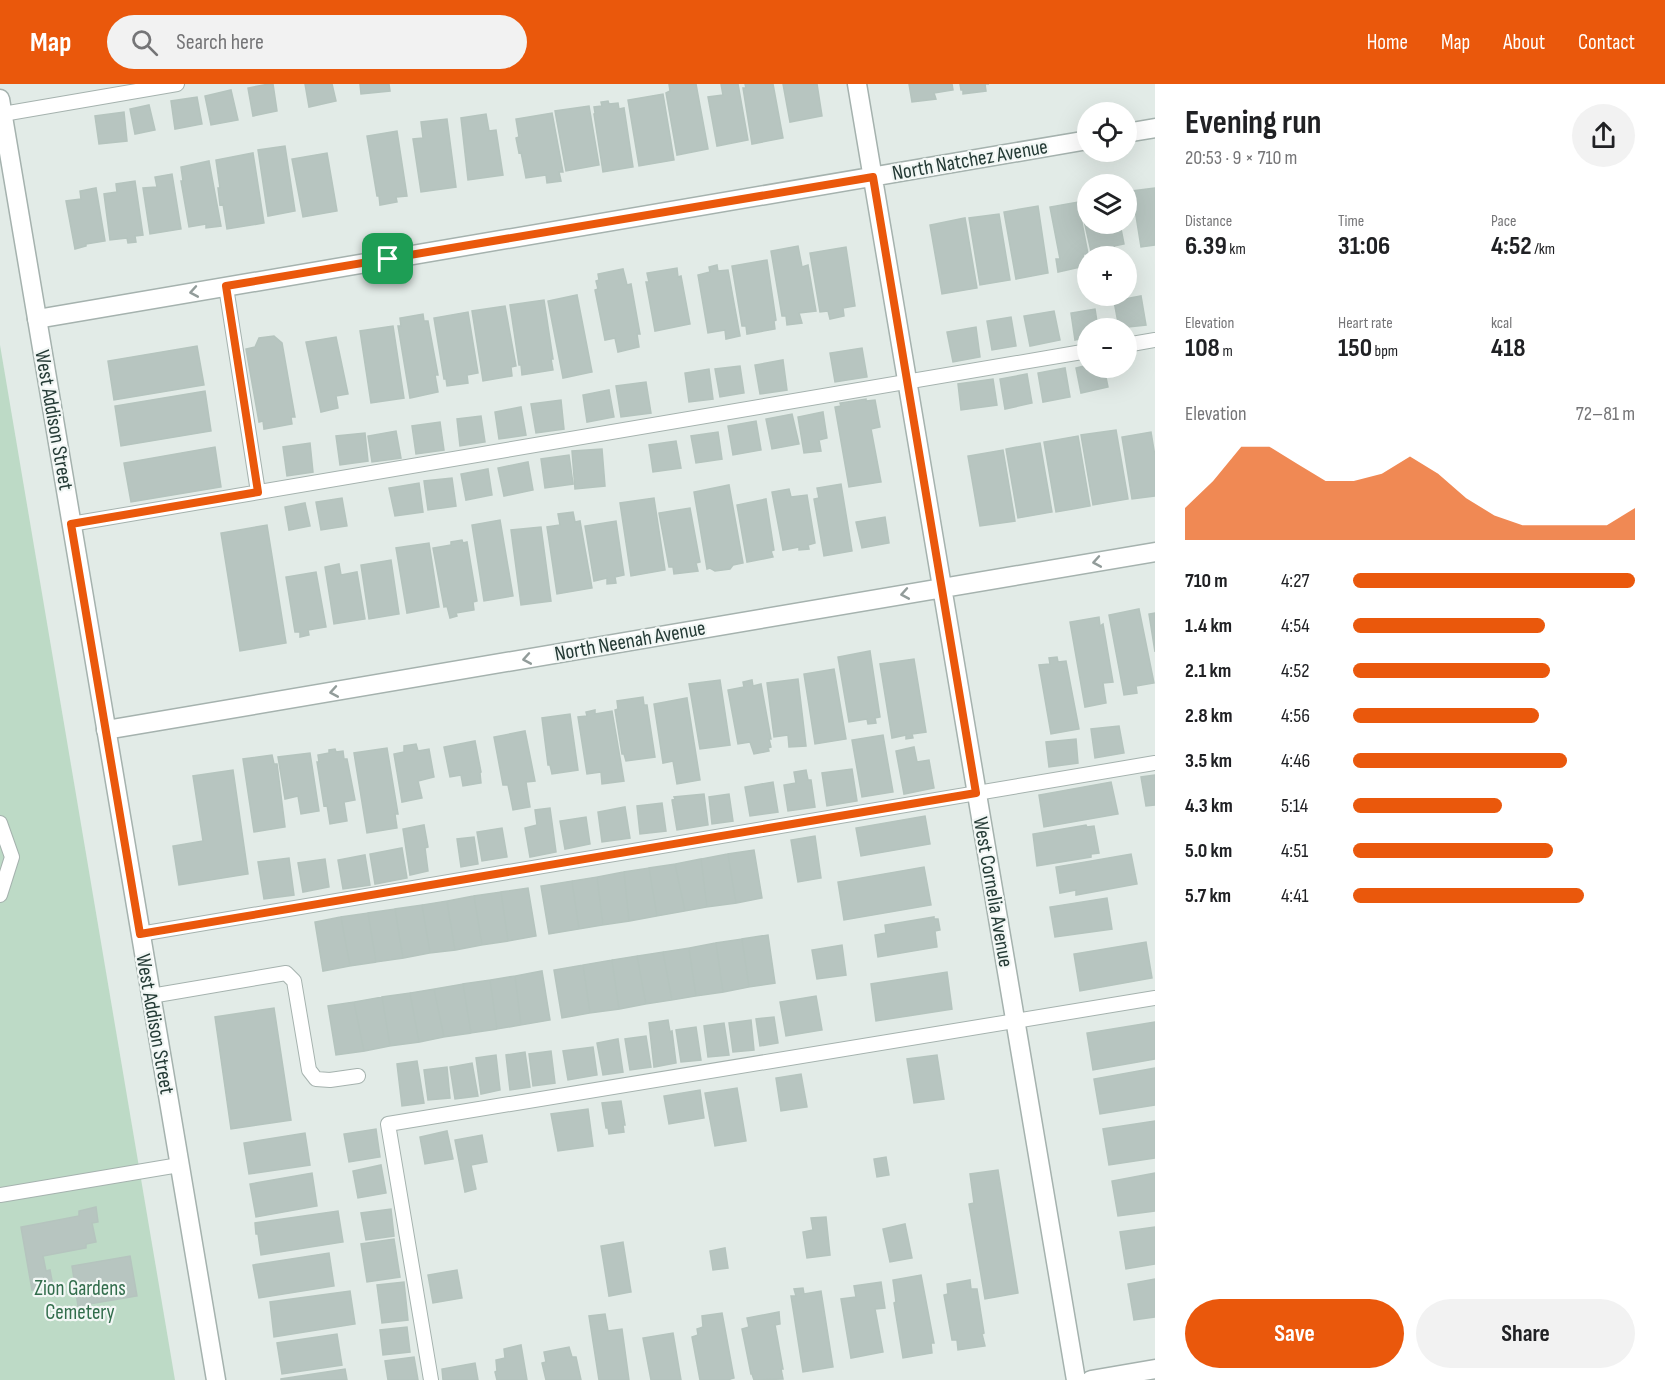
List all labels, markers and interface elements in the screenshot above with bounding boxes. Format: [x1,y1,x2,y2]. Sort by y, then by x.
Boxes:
search box [107,15,527,69]
text: Map [30,26,71,59]
icon: search [128,26,161,59]
text: Search here [176,29,264,56]
text: Home [1367,30,1408,55]
text: Map [1441,30,1470,55]
text: About [1503,30,1545,55]
text: Contact [1578,30,1635,55]
map controls [1077,102,1137,378]
button: locate [1077,102,1137,162]
text: Evening run [1185,103,1321,143]
button: share [1572,104,1635,167]
street label: North Natchez Avenue [890,134,1050,186]
text: 20:53 · 9 × 710 m [1185,146,1297,170]
button: layers [1077,174,1137,234]
text: Distance [1185,212,1232,231]
text: Time [1338,212,1364,231]
text: Pace [1491,212,1516,231]
text: 6.39 [1185,231,1227,262]
text: 31:06 [1338,231,1390,262]
text: 4:52 [1491,231,1532,262]
pin [362,233,413,284]
text: km [1227,240,1246,259]
text: /km [1532,240,1555,259]
icon: arrive [371,242,404,275]
button: + [1077,246,1137,306]
one-way arrow [189,285,199,298]
text: Elevation [1185,314,1234,333]
text: Heart rate [1338,314,1393,333]
text: kcal [1491,314,1512,333]
button: − [1077,318,1137,378]
text: 108 [1185,333,1220,364]
text: 150 [1338,333,1372,364]
text: 418 [1491,333,1526,364]
text: m [1220,342,1233,361]
text: bpm [1372,342,1398,361]
street label: West Addison Street [29,348,79,492]
text: Elevation [1185,402,1247,426]
text: 72–81 m [1576,402,1635,426]
one-way arrow [1093,555,1103,568]
text: 710 m [1185,569,1228,593]
text: 4:27 [1281,569,1309,593]
one-way arrow [900,588,910,600]
text: 1.4 km [1185,614,1232,638]
text: 4:54 [1281,614,1310,638]
street label: North Neenah Avenue [553,615,707,667]
one-way arrow [522,652,532,665]
text: 2.1 km [1185,659,1231,683]
text: 4:52 [1281,659,1309,683]
one-way arrow [330,685,339,697]
text: 2.8 km [1185,704,1233,728]
text: 4:56 [1281,704,1310,728]
text: 3.5 km [1185,749,1232,773]
text: 4:46 [1281,749,1310,773]
text: 4.3 km [1185,794,1233,818]
text: 5:14 [1281,794,1308,818]
street label: West Cornelia Avenue [967,815,1019,969]
text: 5.0 km [1185,839,1232,863]
text: 4:51 [1281,839,1308,863]
text: 5.7 km [1185,884,1231,908]
text: 4:41 [1281,884,1309,908]
street label: West Addison Street [130,952,180,1096]
park label: Zion Gardens Cemetery [34,1276,126,1325]
button: Save [1185,1299,1404,1368]
button: Share [1416,1299,1635,1368]

